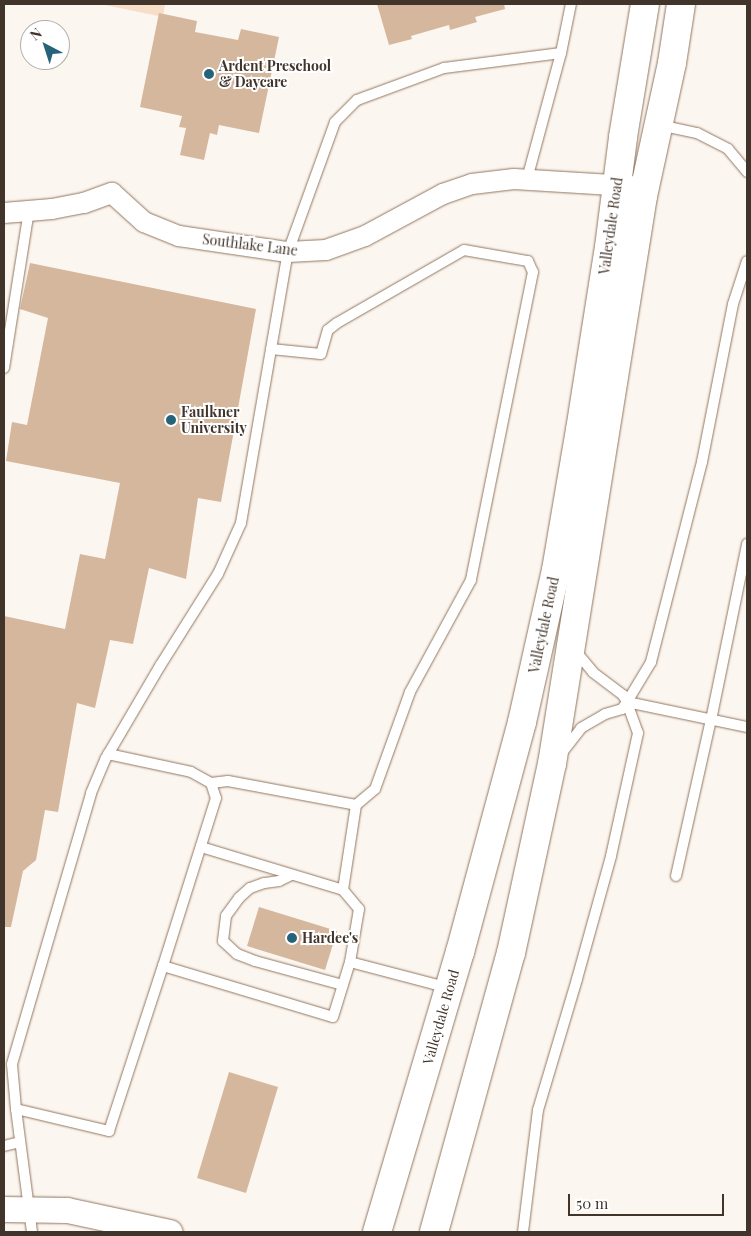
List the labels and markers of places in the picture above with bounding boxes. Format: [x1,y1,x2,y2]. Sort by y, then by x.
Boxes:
place label: Ardent Preschool & Daycare [219,58,331,90]
marker: Ardent Preschool & Daycare [203,68,215,80]
place label: Faulkner University [181,404,247,437]
marker: Faulkner University [165,414,177,426]
place label: Hardee's [302,930,358,946]
marker: Hardee's [286,932,298,944]

